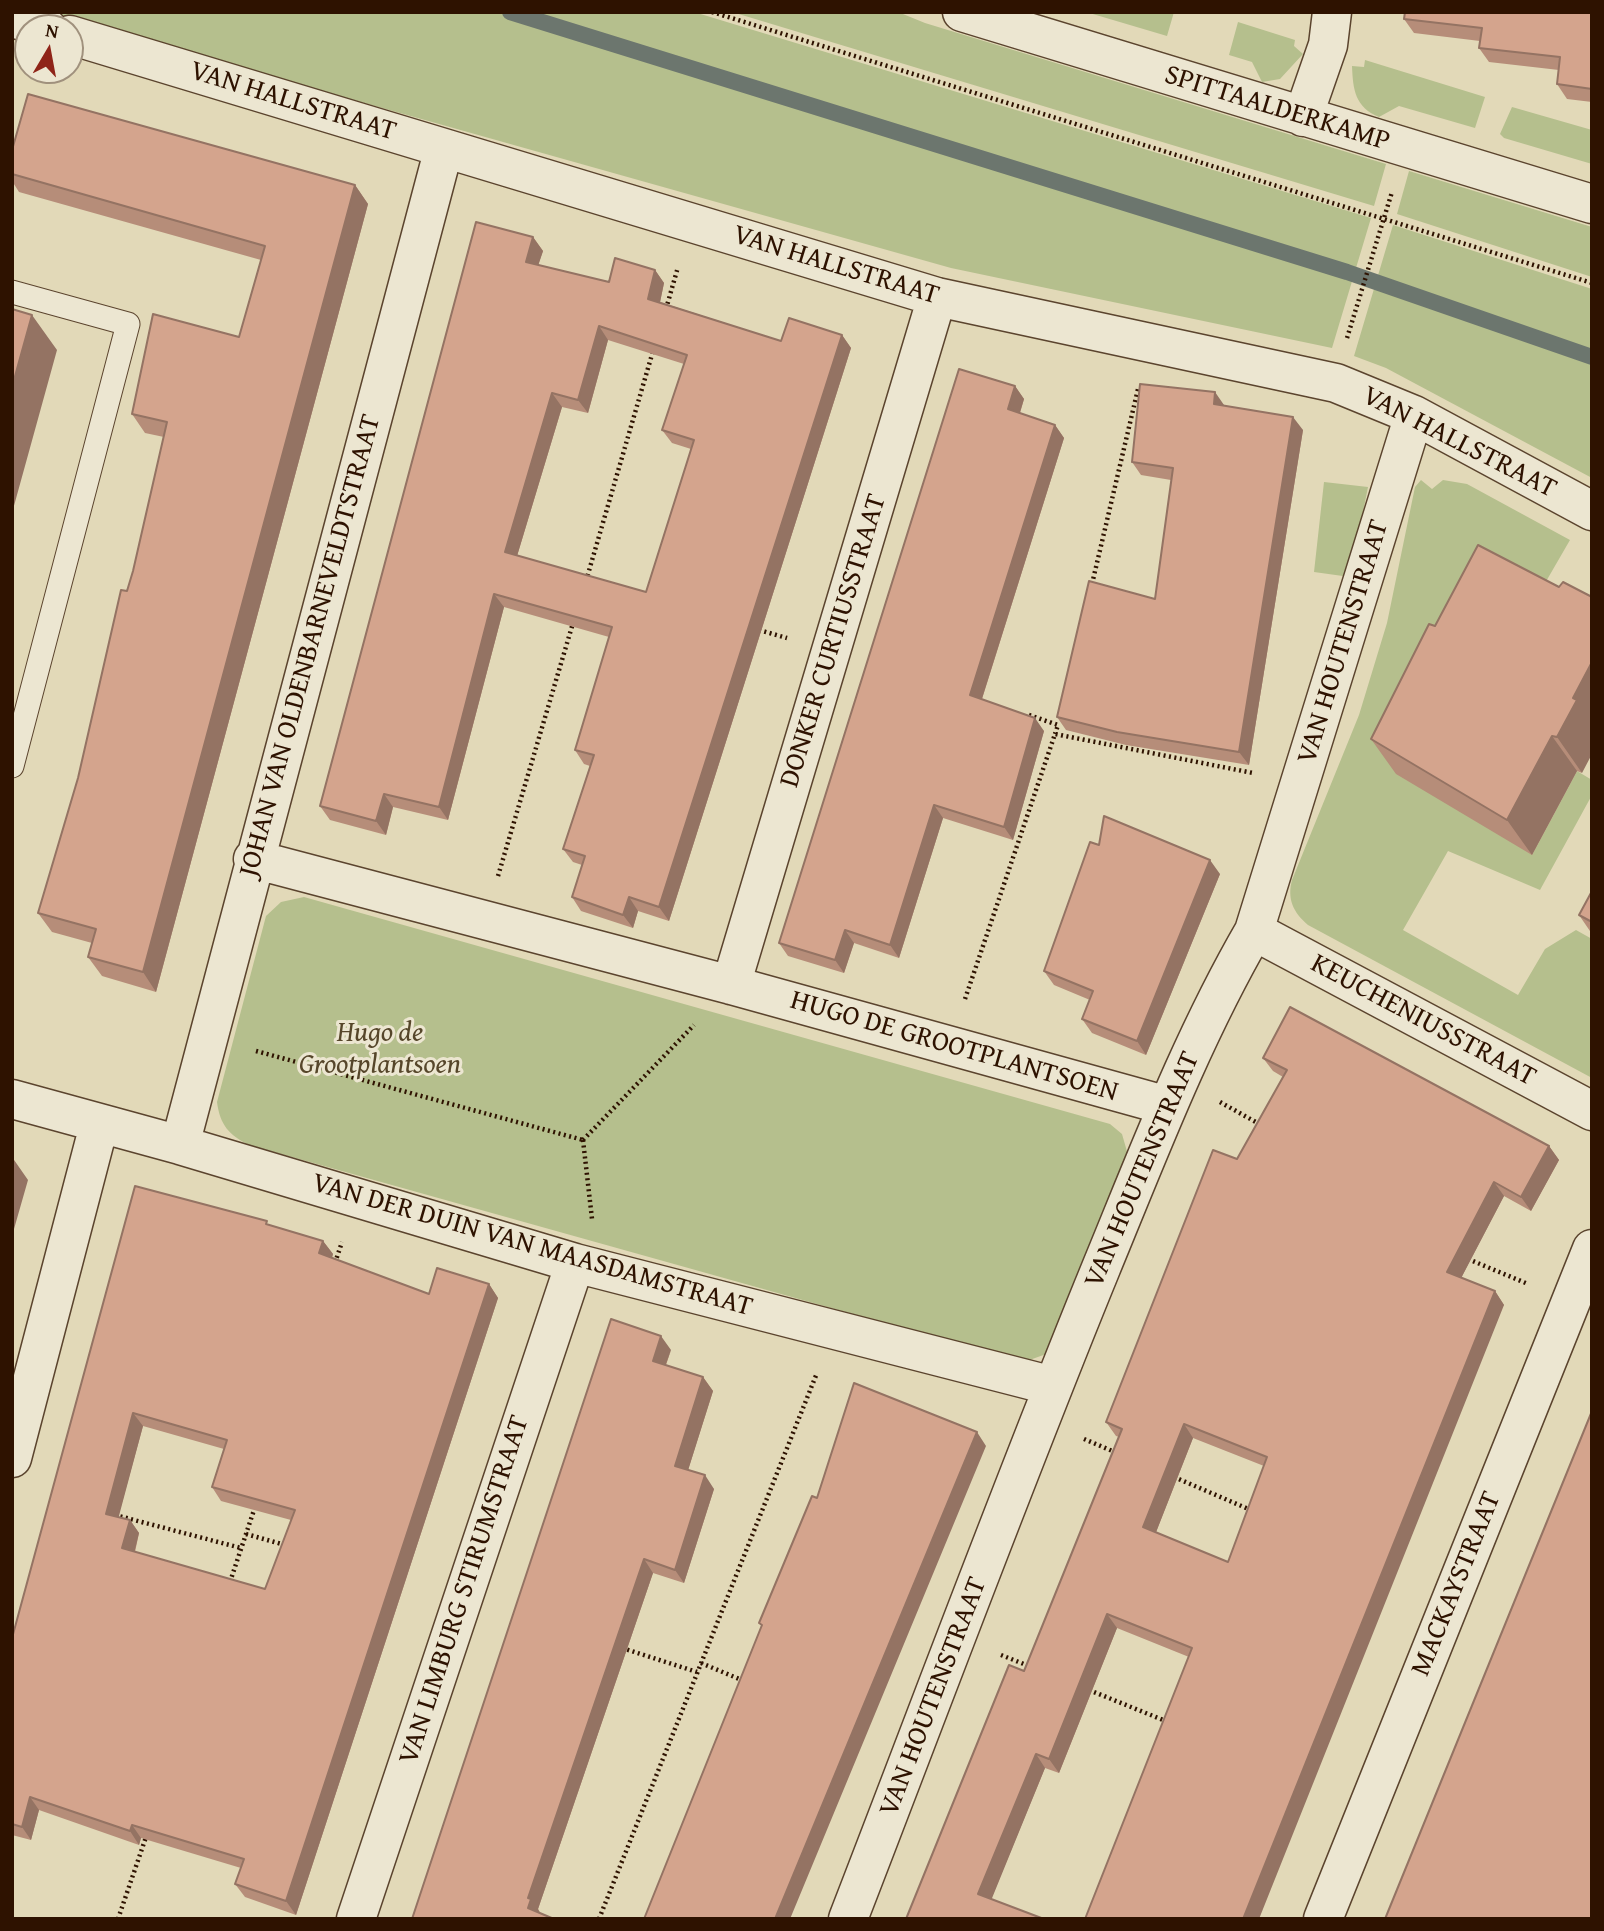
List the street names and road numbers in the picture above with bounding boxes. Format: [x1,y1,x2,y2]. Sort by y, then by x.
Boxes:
street label: VAN HALLSTRAAT [186,55,400,149]
street label: SPITTAALDERKAMP [1160,59,1394,159]
street label: VAN HALLSTRAAT [729,219,943,313]
street label: VAN HALLSTRAAT [1356,380,1562,506]
street label: JOHAN VAN OLDENBARNEVELDTSTRAAT [233,411,389,881]
street label: DONKER CURTIUSSTRAAT [773,490,895,792]
street label: VAN HOUTENSTRAAT [1291,516,1397,768]
street label: KEUCHENIUSSTRAAT [1305,947,1541,1095]
street label: HUGO DE GROOTPLANTSOEN [786,984,1122,1110]
street label: VAN HOUTENSTRAAT [1078,1047,1208,1293]
street label: VAN DER DUIN VAN MAASDAMSTRAAT [308,1167,756,1325]
street label: VAN LIMBURG STIRUMSTRAAT [393,1411,537,1769]
street label: MACKAYSTRAAT [1405,1487,1509,1681]
street label: VAN HOUTENSTRAAT [873,1573,995,1821]

